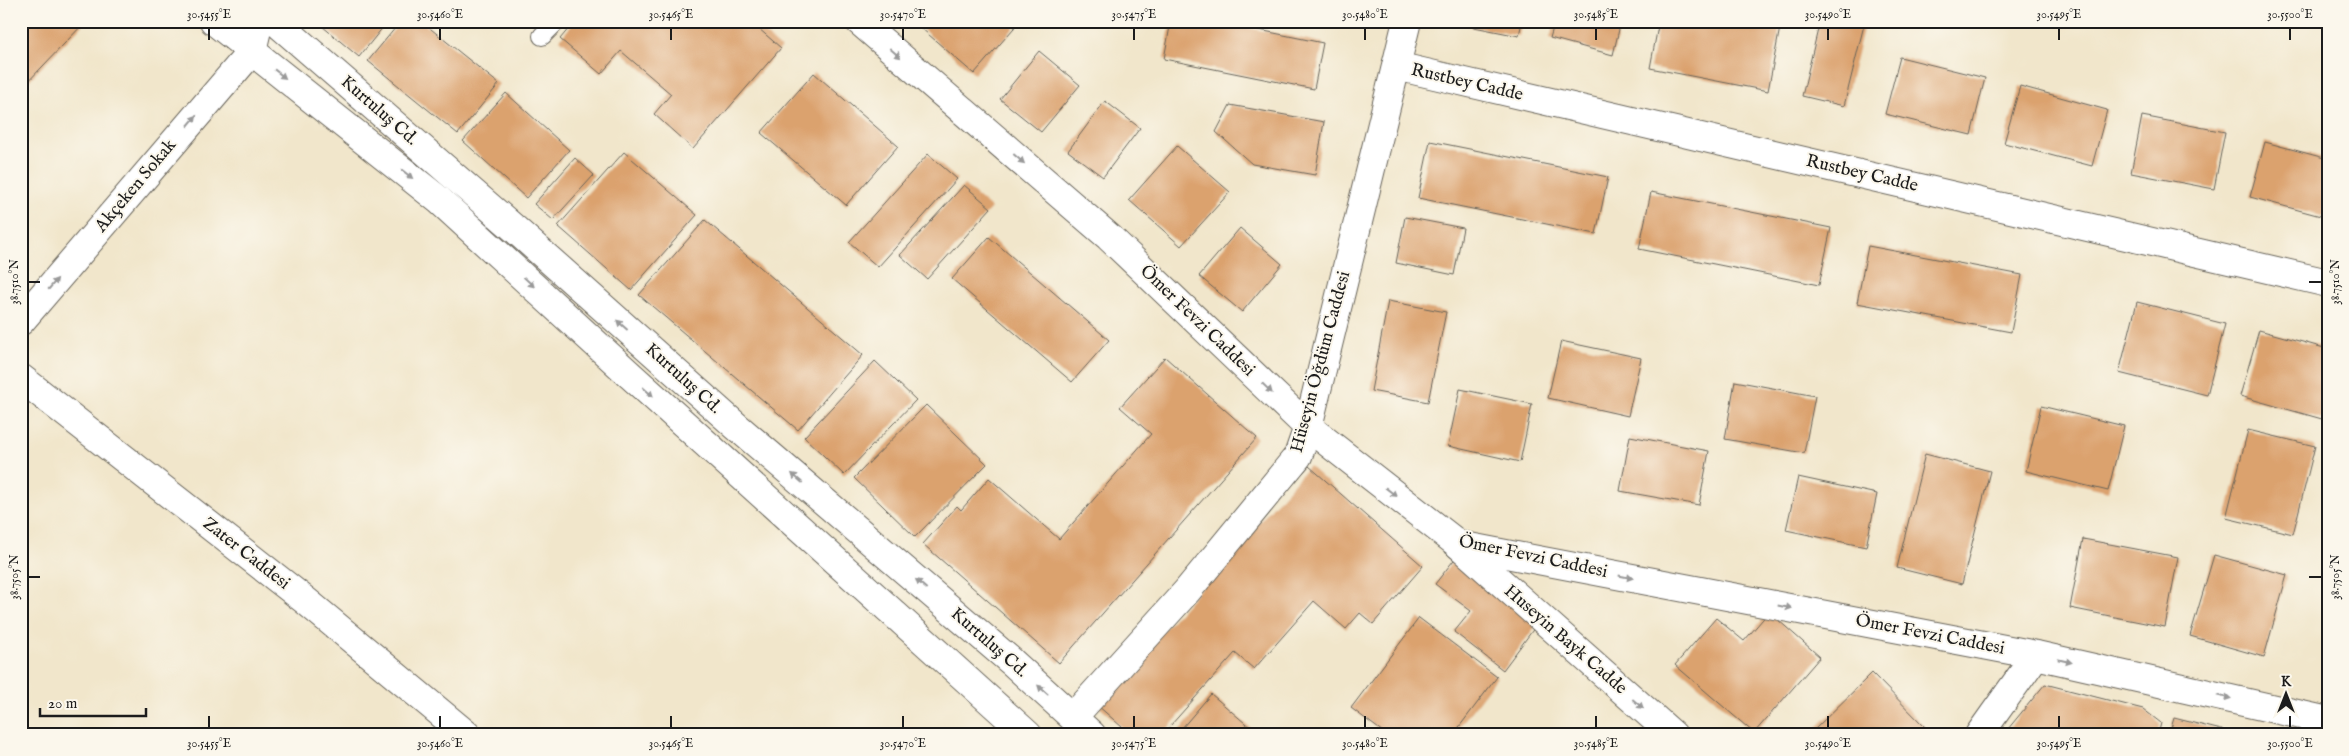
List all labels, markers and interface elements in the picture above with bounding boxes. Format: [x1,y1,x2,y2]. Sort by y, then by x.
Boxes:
text: 30.5455°E [187,7,231,22]
text: 30.5460°E [417,7,463,22]
text: 30.5465°E [649,7,693,22]
text: 30.5470°E [880,7,926,22]
text: 30.5475°E [1112,7,1156,22]
text: 30.5480°E [1342,7,1388,22]
text: 30.5485°E [1574,7,1618,22]
text: 30.5490°E [1805,7,1851,22]
text: 30.5495°E [2037,7,2081,22]
text: 30.5500°E [2267,7,2313,22]
one-way arrow [889,47,901,59]
street label: Rustbey Cadde [1409,59,1525,107]
one-way arrow [273,68,286,79]
street label: Kurtuluş Cd. [335,71,423,151]
one-way arrow [187,114,198,127]
street label: Akçeken Sokak [90,134,182,238]
street label: Rustbey Cadde [1804,150,1920,198]
one-way arrow [1012,153,1024,165]
one-way arrow [400,169,413,180]
text: 38.7510°N [7,259,22,305]
street label: Ömer Fevzi Caddesi [1135,259,1260,382]
text: 38.7510°N [2328,259,2343,305]
street label: Hüseyin Öğdüm Caddesi [1285,268,1356,455]
one-way arrow [522,276,534,288]
one-way arrow [47,279,59,291]
one-way arrow [616,320,628,331]
street label: Kurtuluş Cd. [640,339,726,419]
one-way arrow [1260,382,1272,394]
one-way arrow [642,386,654,398]
one-way arrow [791,473,804,484]
one-way arrow [1384,487,1397,498]
street label: Zater Caddesi [198,513,294,595]
street label: Ömer Fevzi Caddesi [1457,529,1610,584]
text: 38.7505°N [7,554,22,600]
text: 38.7505°N [2328,554,2343,600]
one-way arrow [1618,573,1634,581]
one-way arrow [914,578,927,589]
street label: Huseyin Bayk Cadde [1499,580,1631,700]
street label: Kurtuluş Cd. [945,603,1033,683]
one-way arrow [1778,603,1793,611]
street label: Ömer Fevzi Caddesi [1853,608,2007,661]
one-way arrow [2058,658,2074,666]
north arrow [2262,668,2312,718]
text: K [2281,673,2292,691]
one-way arrow [1038,684,1050,696]
scale bar [40,686,146,718]
one-way arrow [2216,693,2231,701]
text: 20 m [48,694,78,713]
one-way arrow [1632,698,1644,710]
text: 30.5455°E [187,736,231,751]
text: 30.5460°E [417,736,463,751]
text: 30.5465°E [649,736,693,751]
text: 30.5470°E [880,736,926,751]
text: 30.5475°E [1112,736,1156,751]
text: 30.5480°E [1342,736,1388,751]
text: 30.5485°E [1574,736,1618,751]
text: 30.5490°E [1805,736,1851,751]
text: 30.5495°E [2037,736,2081,751]
text: 30.5500°E [2267,736,2313,751]

